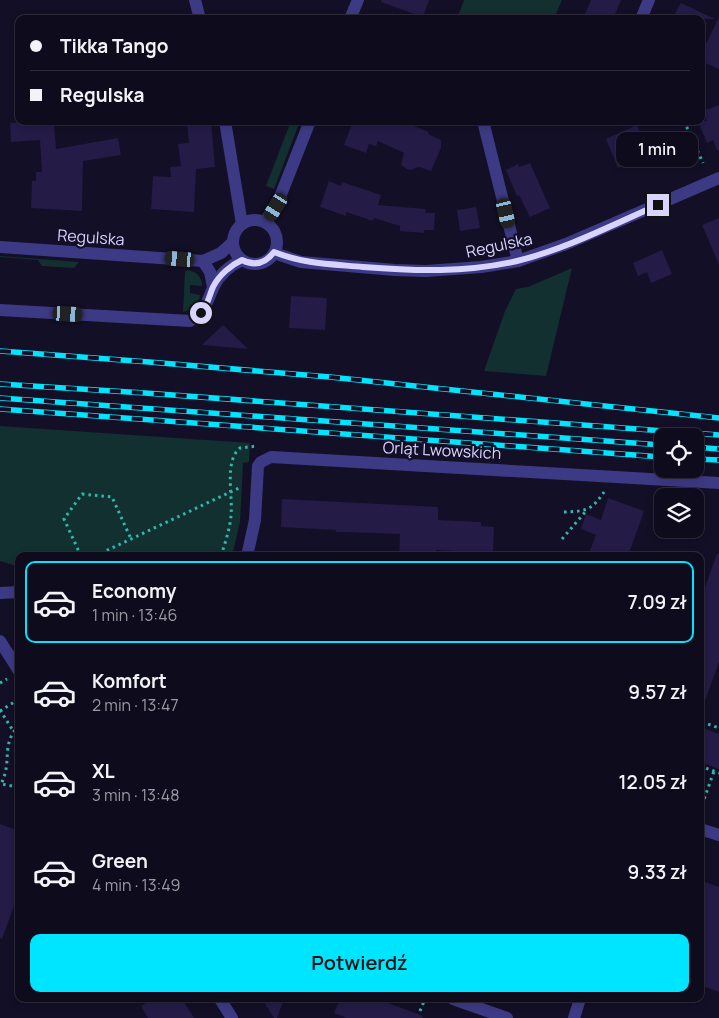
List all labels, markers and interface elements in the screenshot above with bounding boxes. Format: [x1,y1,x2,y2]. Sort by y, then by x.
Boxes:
text: Tikka Tango [60,33,169,59]
text: Regulska [60,82,144,108]
callout: 1 min [617,132,699,168]
text: 1 min [638,138,676,160]
car [261,190,290,224]
route end [647,194,669,216]
car [495,197,516,229]
street label: Regulska [57,224,125,250]
street label: Regulska [464,227,534,263]
car [164,250,195,268]
route start [190,302,212,324]
car [52,306,83,322]
map controls [654,428,704,538]
button: locate [654,428,704,478]
street label: Orląt Lwowskich [382,436,502,464]
button: layers [654,488,704,538]
text: Economy [92,578,176,604]
icon: car [32,580,77,625]
text: 7.09 zł [628,589,687,615]
text: 1 min · 13:46 [92,604,178,626]
text: Komfort [92,668,167,694]
icon: car [32,670,77,715]
text: 9.57 zł [628,679,687,705]
text: 2 min · 13:47 [92,694,179,716]
text: XL [92,758,115,784]
icon: car [32,760,77,805]
text: 12.05 zł [619,769,687,795]
text: 3 min · 13:48 [92,784,179,806]
text: Green [92,848,148,874]
icon: car [32,850,77,895]
text: 9.33 zł [628,859,687,885]
text: 4 min · 13:49 [92,874,181,896]
button: Potwierdź [30,934,689,992]

